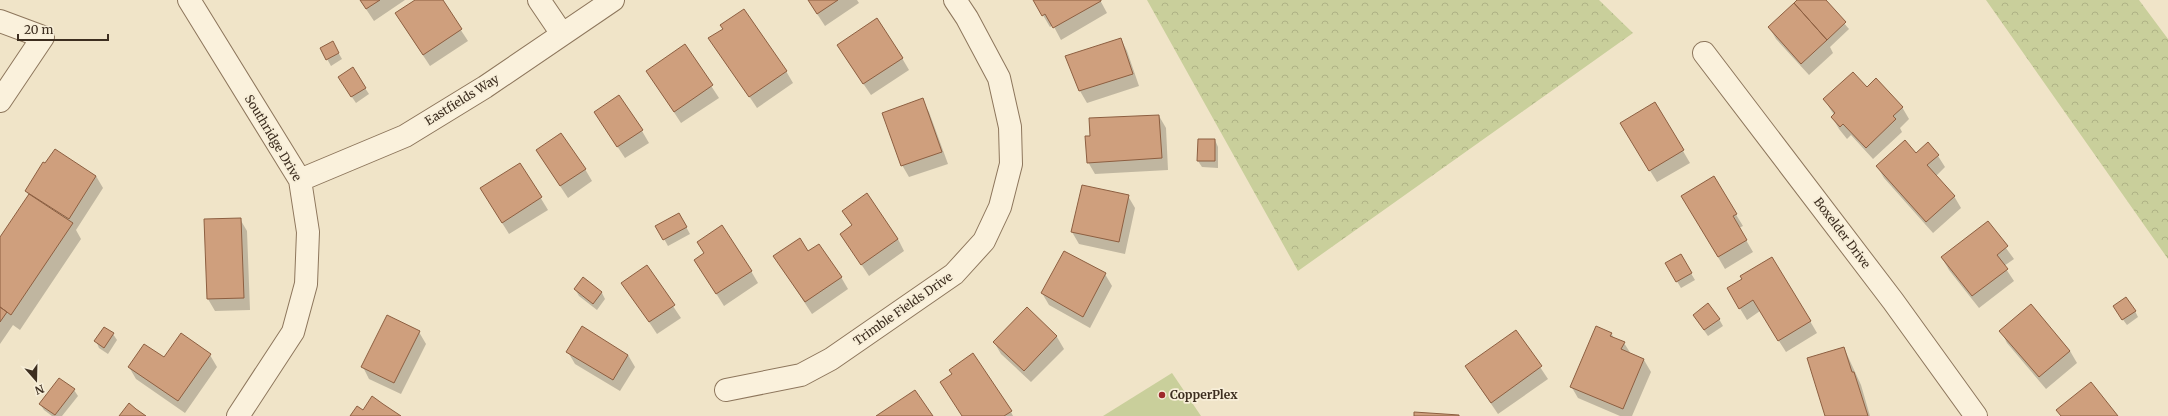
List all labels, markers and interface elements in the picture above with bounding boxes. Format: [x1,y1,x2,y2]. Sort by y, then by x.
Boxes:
scale bar [18,16,108,42]
text: 20 m [24,22,53,37]
street label: Eastfields Way [422,71,502,128]
street label: Southridge Drive [242,92,305,184]
street label: Boxelder Drive [1811,194,1874,271]
street label: Trimble Fields Drive [850,269,955,348]
north arrow [16,360,56,400]
text: N [33,381,46,398]
place label: CopperPlex [1170,387,1238,402]
marker: CopperPlex [1157,390,1167,400]

